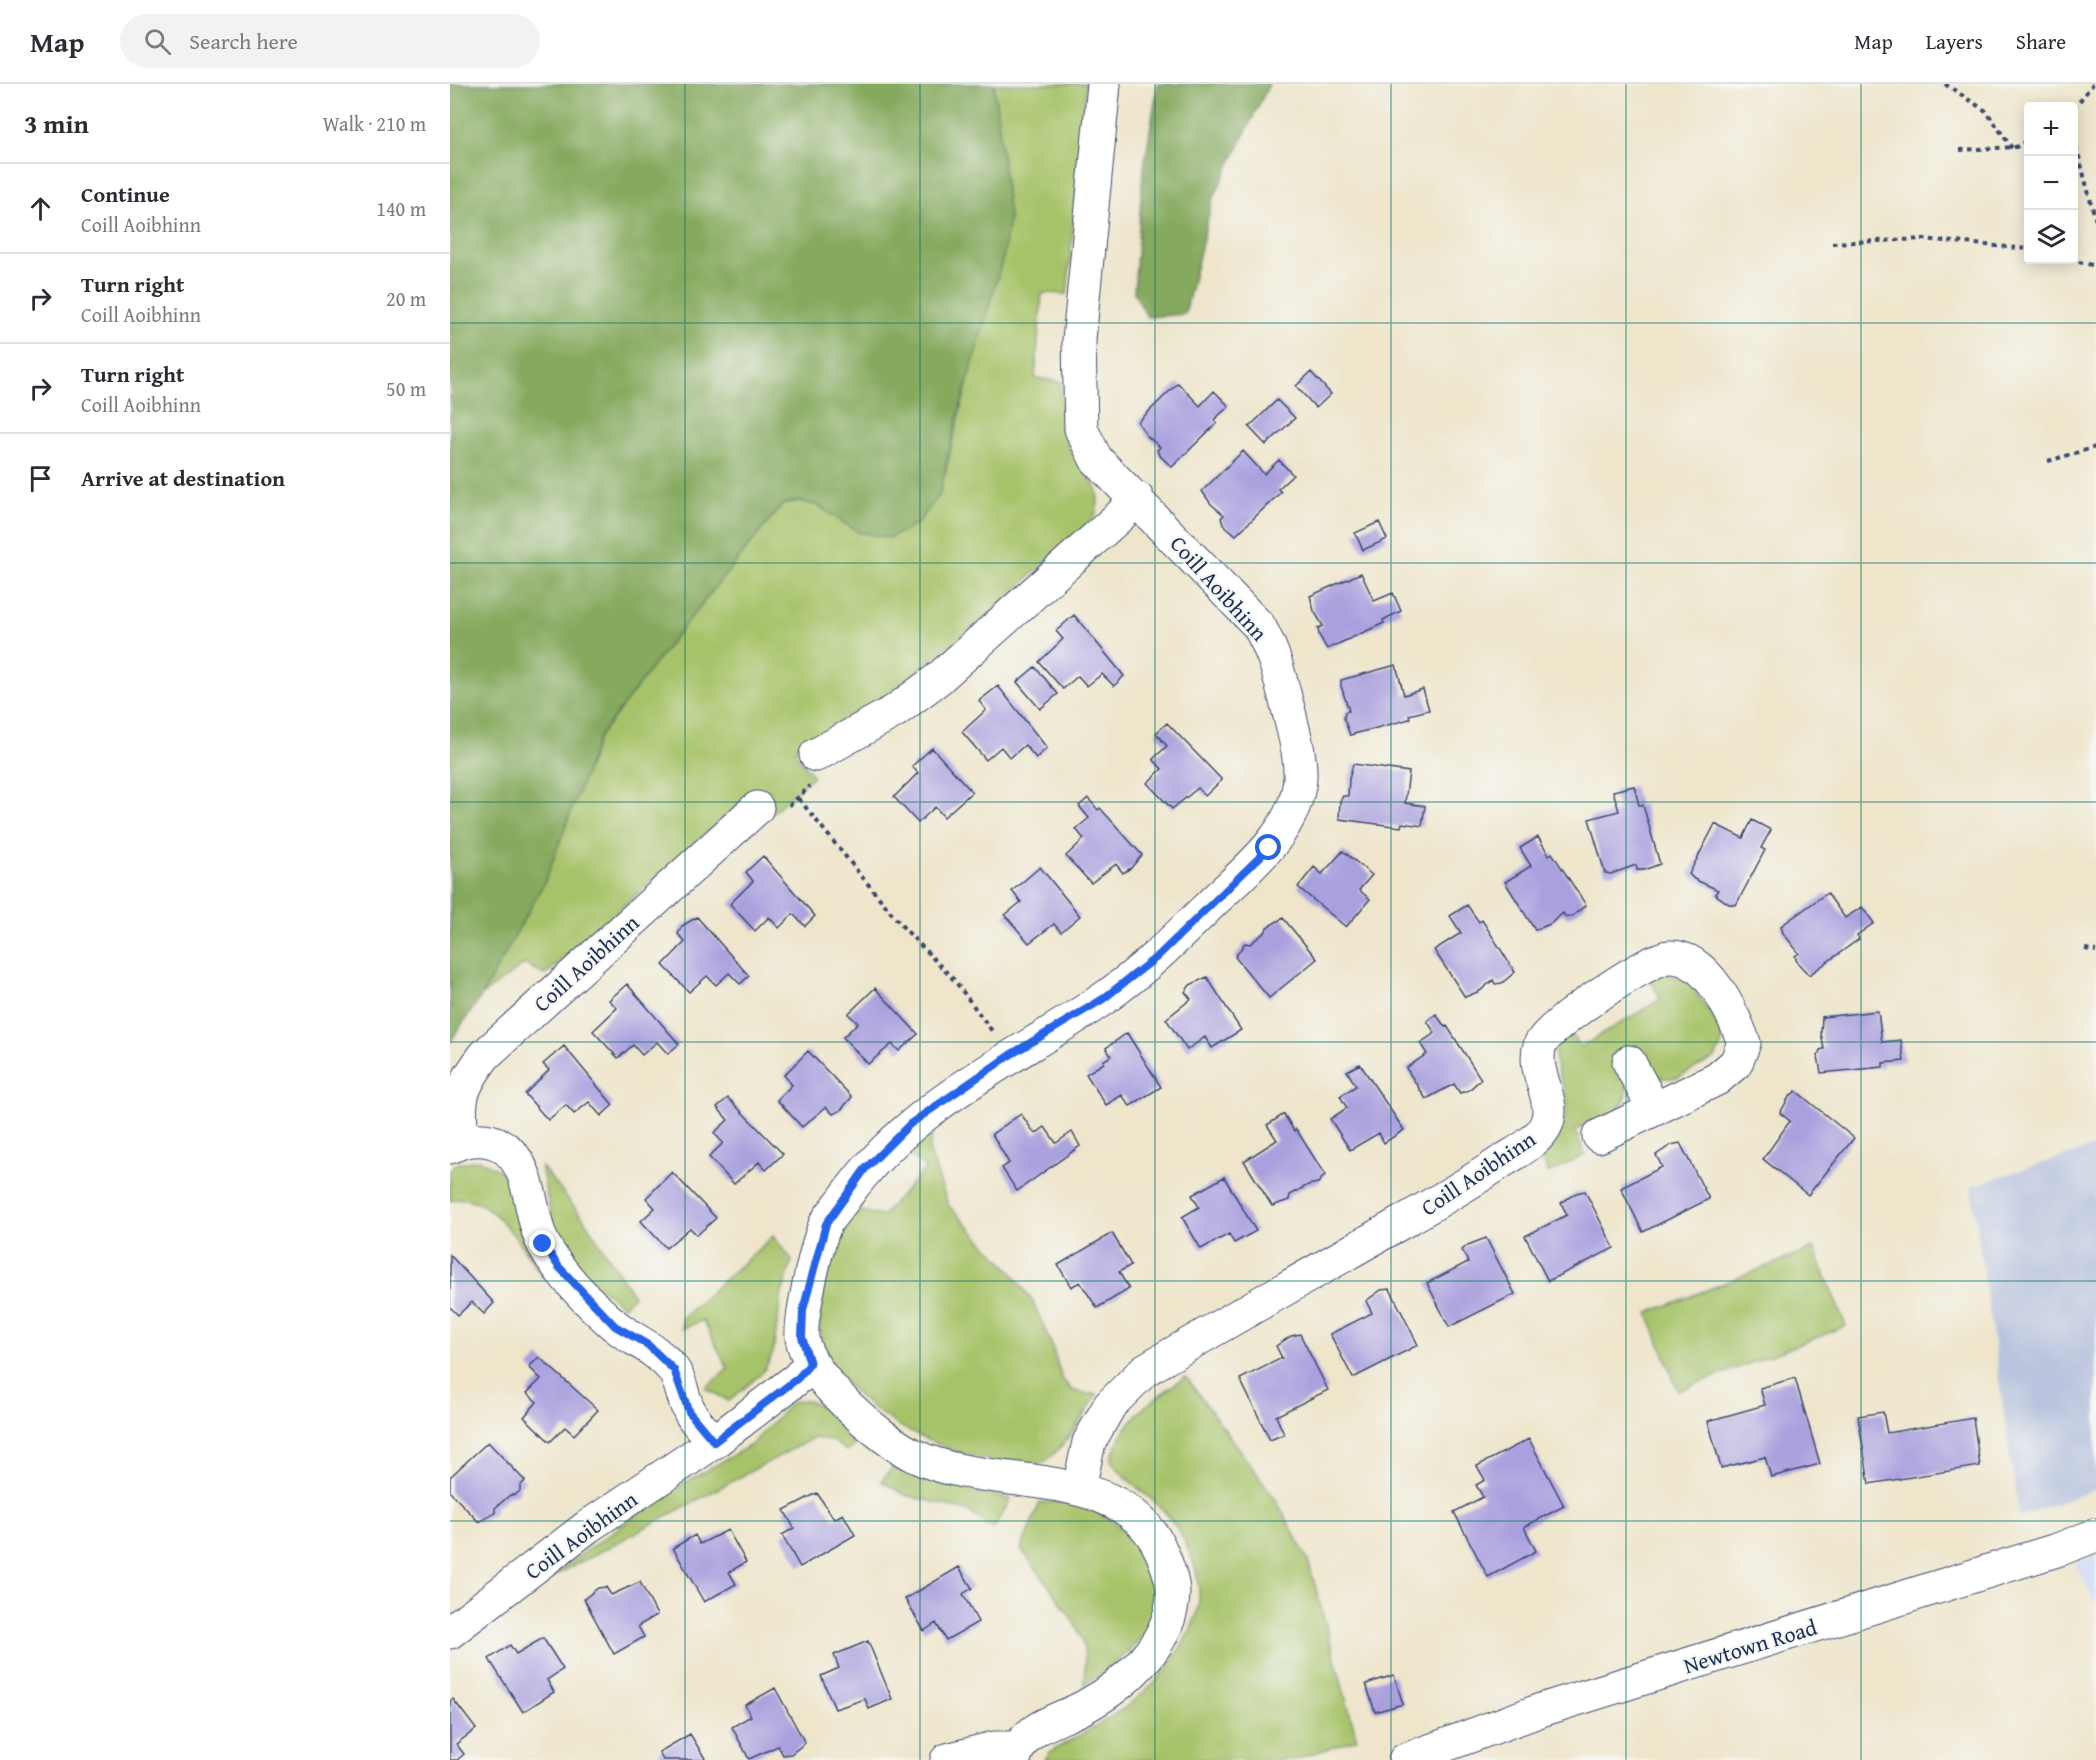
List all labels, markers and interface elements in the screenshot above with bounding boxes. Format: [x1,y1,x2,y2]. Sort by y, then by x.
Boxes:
search box [120,14,540,68]
text: Map [30,21,84,62]
icon: search [141,25,174,58]
text: Search here [189,25,298,57]
text: Map [1854,26,1893,57]
text: Layers [1926,26,1983,57]
text: Share [2016,26,2066,57]
map controls [2024,102,2078,264]
button: + [2024,102,2078,156]
text: 3 min [24,104,89,143]
text: Walk · 210 m [323,109,426,138]
button: − [2024,156,2078,210]
text: Continue [81,178,170,210]
icon: ahead [24,192,57,225]
text: 140 m [376,194,426,223]
text: Coill Aoibhinn [81,210,201,239]
button: layers [2024,210,2078,264]
text: Turn right [81,268,184,300]
icon: right [24,282,57,315]
text: 20 m [386,284,426,313]
text: Coill Aoibhinn [81,300,201,329]
text: Turn right [81,358,184,390]
icon: right [24,372,57,405]
text: 50 m [386,374,426,403]
text: Coill Aoibhinn [81,390,201,419]
icon: arrive [24,462,57,495]
text: Arrive at destination [81,462,285,494]
street label: Coill Aoibhinn [1163,528,1275,648]
route start [1255,834,1281,860]
street label: Coill Aoibhinn [526,907,646,1019]
street label: Coill Aoibhinn [1414,1122,1542,1223]
route end [529,1230,555,1256]
street label: Coill Aoibhinn [518,1483,644,1587]
street label: Newtown Road [1679,1610,1821,1681]

